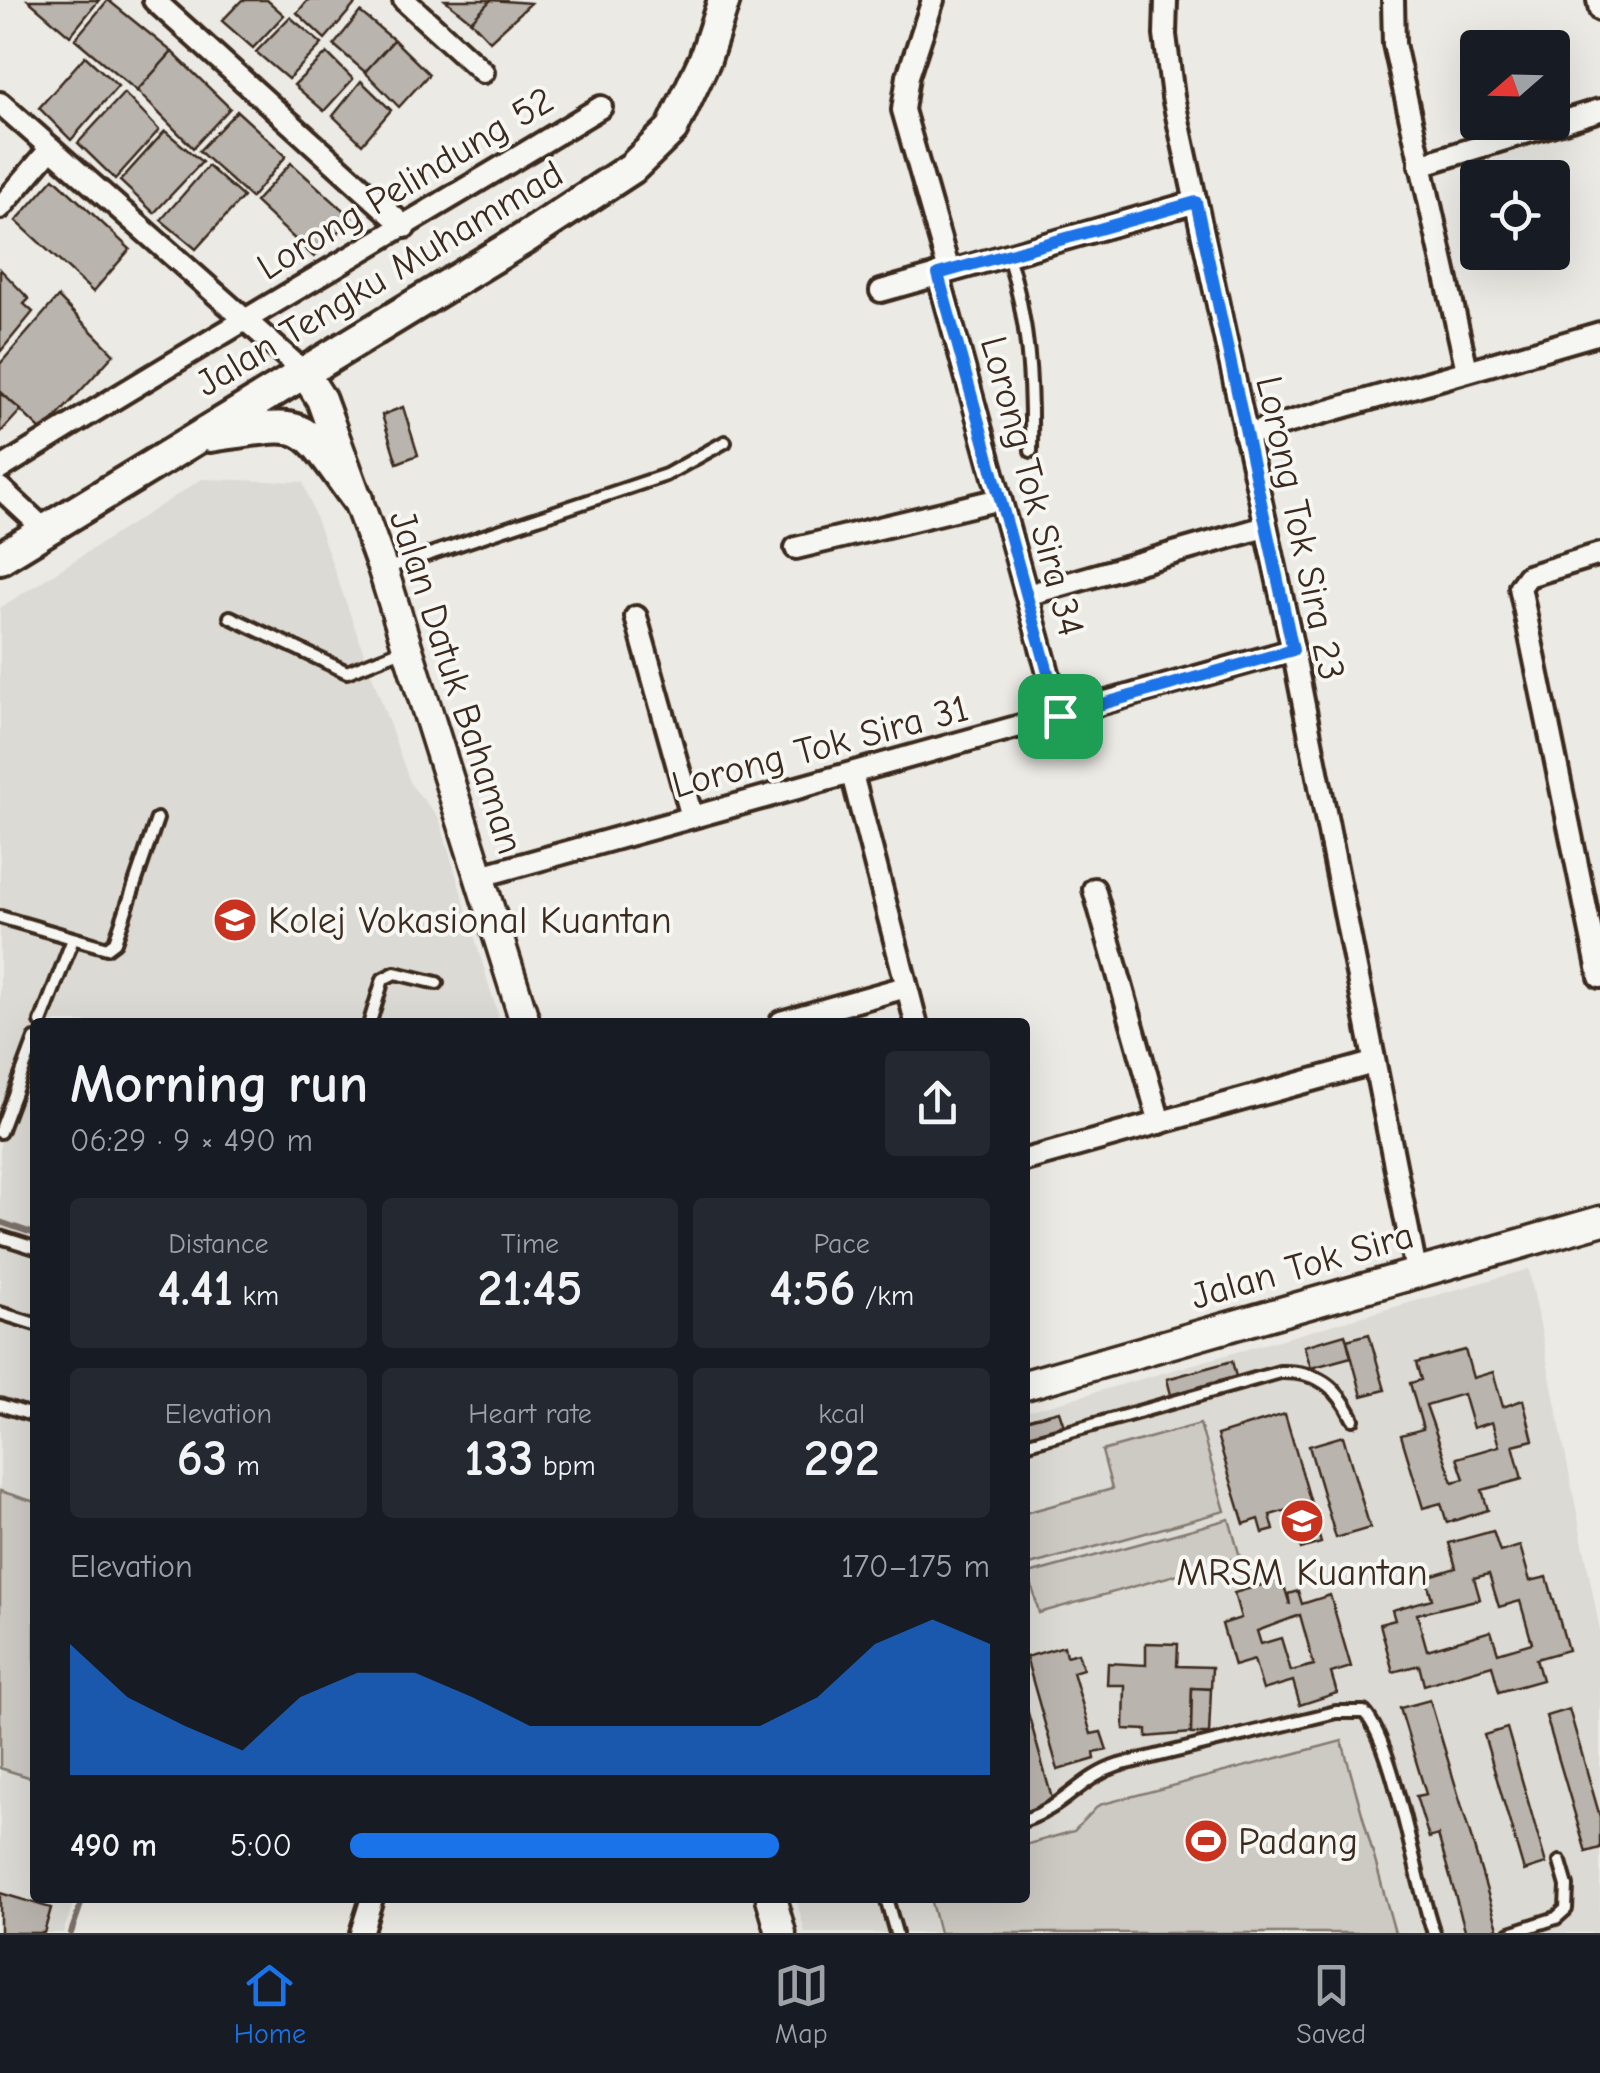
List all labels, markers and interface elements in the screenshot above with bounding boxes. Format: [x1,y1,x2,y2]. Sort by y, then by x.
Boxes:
north arrow [1460,30,1570,140]
map controls [1460,30,1570,270]
street label: Lorong Pelindung 52 [250,78,561,290]
street label: Jalan Tengku Muhammad [188,152,571,406]
button: locate [1460,160,1570,270]
street label: Lorong Tok Sira 34 [971,332,1093,641]
street label: Lorong Tok Sira 23 [1246,372,1354,684]
street label: Jalan Datuk Bahaman [380,505,532,860]
pin [1018,674,1103,759]
street label: Lorong Tok Sira 31 [667,686,973,808]
icon: arrive [1033,689,1088,744]
school or university icon: Kolej Vokasional Kuantan [212,897,258,943]
place label: Kolej Vokasional Kuantan [268,899,672,943]
button: share [885,1051,990,1156]
text: Morning run [70,1052,368,1116]
text: 06:29 · 9 × 490 m [70,1122,313,1159]
street label: Jalan Tok Sira [1186,1213,1419,1319]
text: Distance [168,1228,268,1260]
text: Time [501,1228,559,1260]
text: Pace [813,1228,870,1260]
text: 4.41 [157,1260,233,1318]
text: 21:45 [478,1260,582,1318]
text: 4:56 [769,1260,856,1318]
text: km [233,1280,279,1312]
text: /km [856,1280,914,1312]
text: Elevation [165,1398,272,1430]
text: Heart rate [468,1398,592,1430]
text: kcal [818,1398,865,1430]
text: 63 [177,1430,227,1488]
text: 133 [464,1430,533,1488]
text: 292 [804,1430,880,1488]
text: m [227,1450,260,1482]
text: bpm [533,1450,596,1482]
school or university icon: MRSM Kuantan [1279,1498,1325,1544]
text: Elevation [70,1548,193,1585]
text: 170–175 m [841,1548,990,1585]
place label: MRSM Kuantan [1176,1551,1428,1595]
sports icon: Padang [1183,1818,1229,1864]
place label: Padang [1238,1820,1358,1864]
text: 490 m [70,1827,157,1864]
text: 5:00 [230,1827,292,1864]
tab: Home [234,1958,306,2050]
tab: Map [774,1958,829,2050]
tab: Saved [1296,1958,1366,2050]

